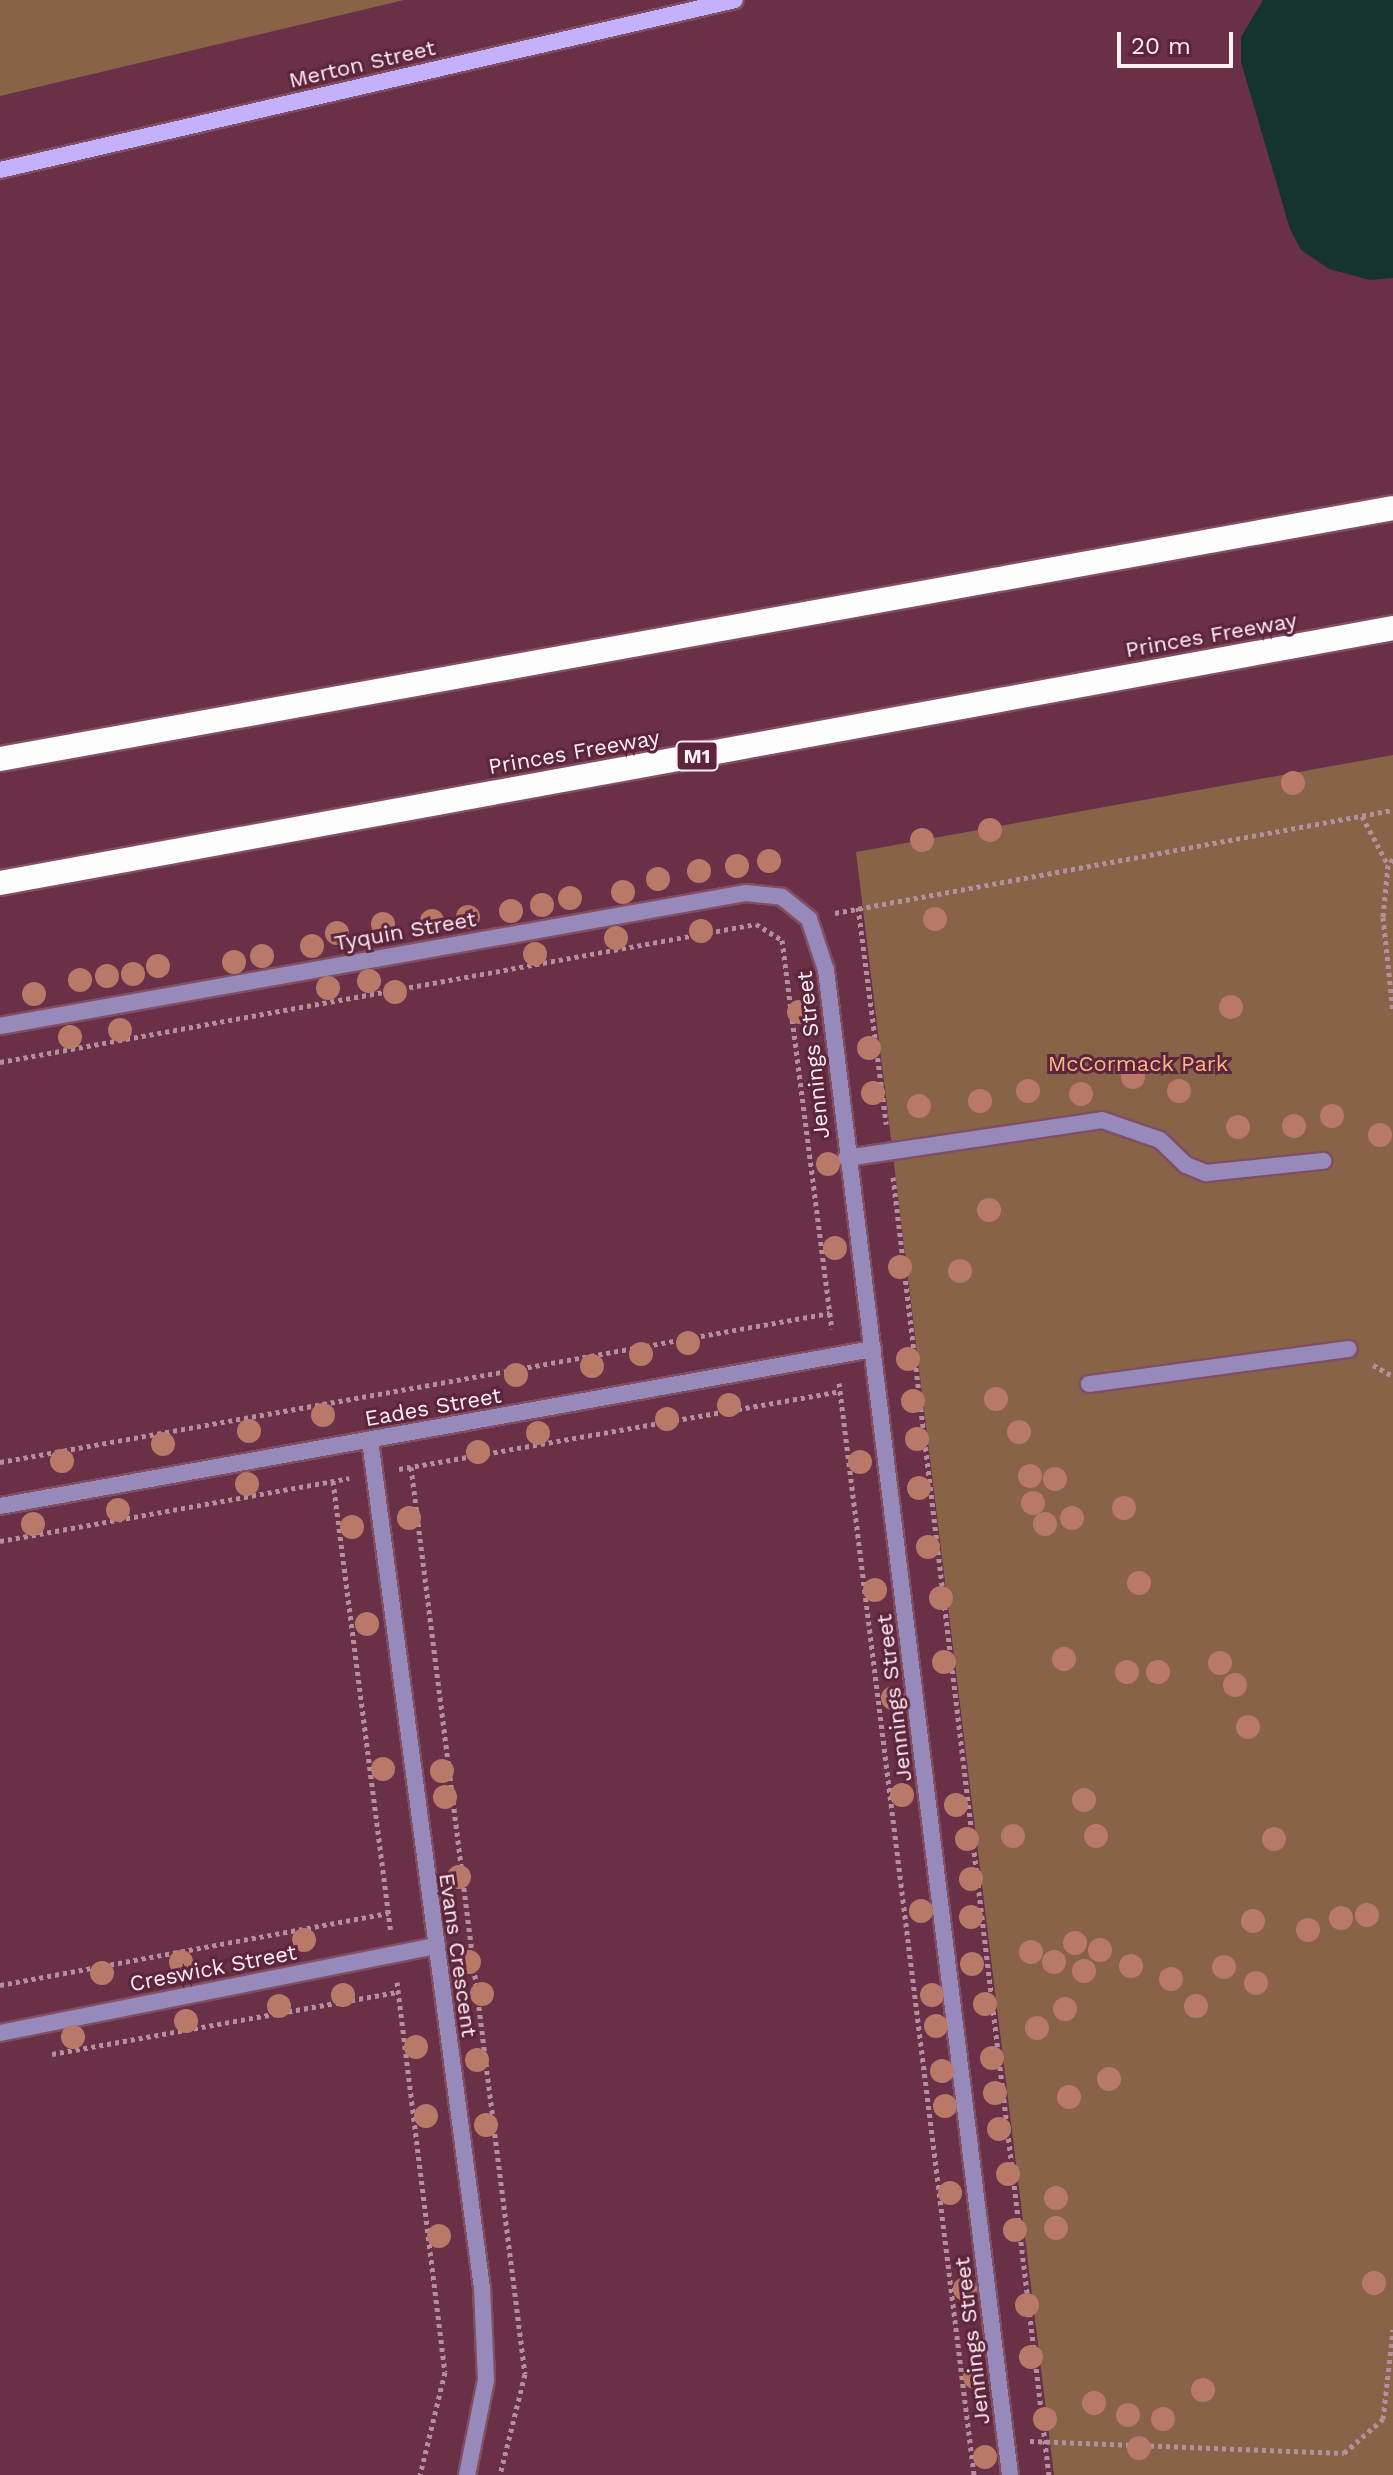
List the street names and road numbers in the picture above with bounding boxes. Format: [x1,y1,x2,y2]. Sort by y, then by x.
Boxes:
street label: Merton Street [286,34,438,94]
street label: Princes Freeway [1123,607,1299,663]
street label: Princes Freeway [486,724,662,780]
road number: M1 [675,740,719,772]
street label: Tyquin Street [332,906,478,956]
street label: Jennings Street [791,970,835,1140]
street label: Eades Street [363,1382,503,1432]
street label: Jennings Street [871,1613,917,1783]
street label: Evans Crescent [433,1871,483,2039]
street label: Creswick Street [127,1939,299,1997]
street label: Jennings Street [949,2256,995,2426]

